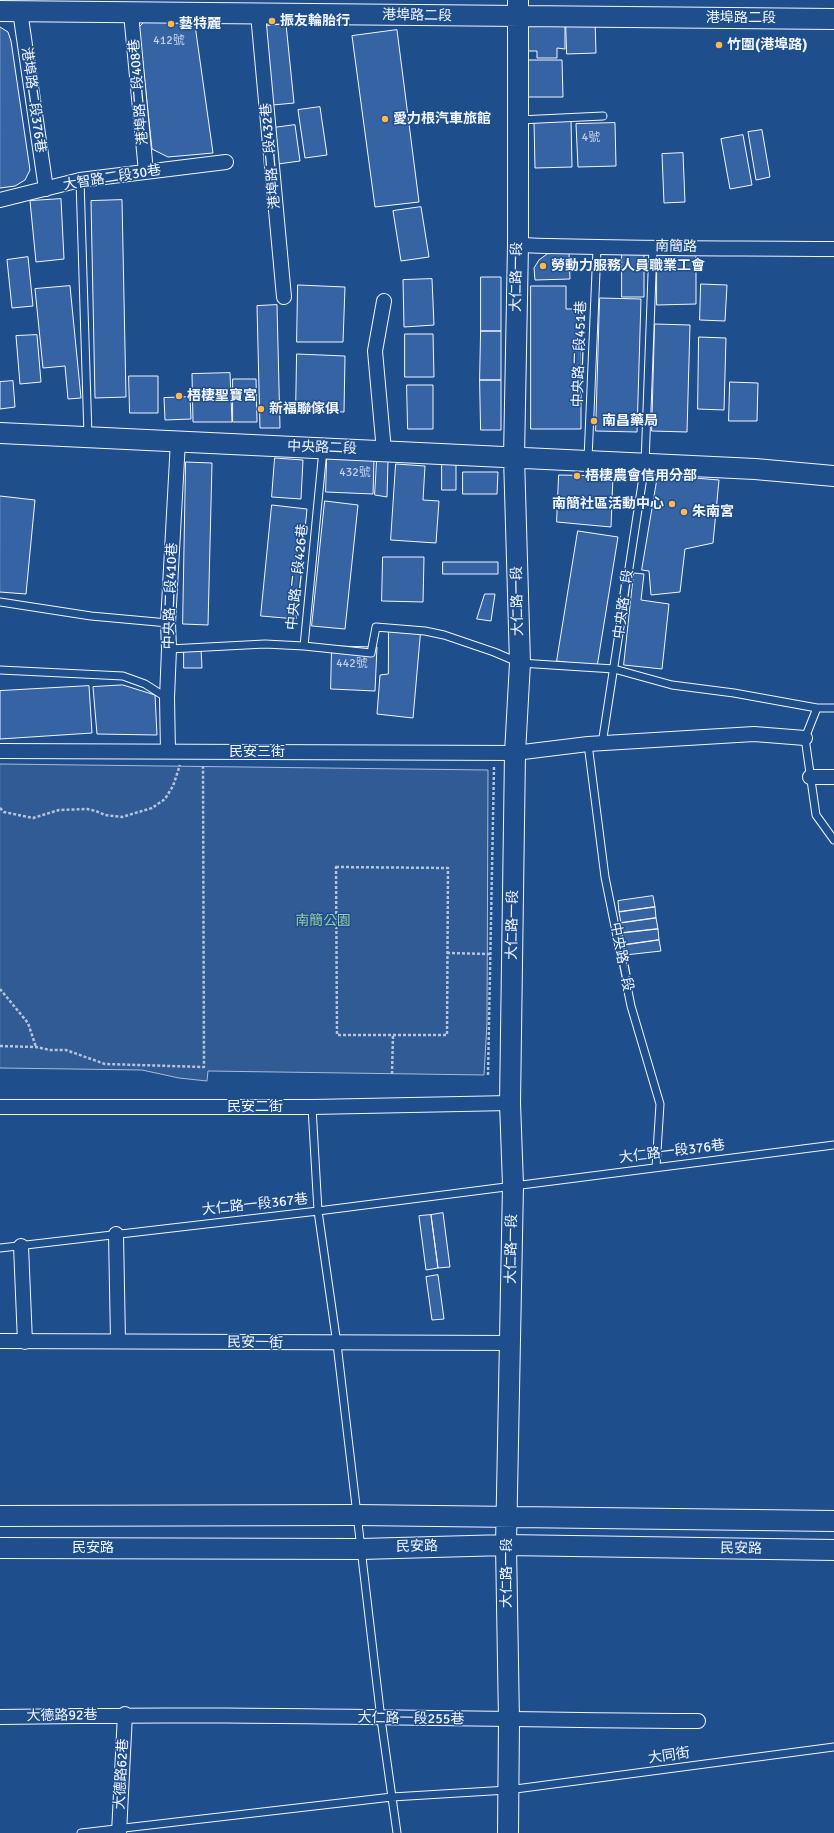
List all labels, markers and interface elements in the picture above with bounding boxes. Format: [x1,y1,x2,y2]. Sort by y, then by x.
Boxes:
street label: 港埠路二段 [382,7,452,25]
street label: 港埠路二段 [706,10,776,26]
place label: 振友輪胎行 [280,13,350,29]
place label: 藝特麗 [179,16,221,32]
marker: 振友輪胎行 [267,16,277,26]
marker: 藝特麗 [166,19,176,29]
house number: 412號 [153,34,185,48]
place label: 竹圍(港埠路) [727,37,807,53]
street label: 港埠路二段408巷 [126,38,152,146]
marker: 竹圍(港埠路) [714,40,724,50]
street label: 港埠路二段376巷 [17,46,49,154]
street label: 港埠路二段432巷 [258,102,284,210]
place label: 愛力根汽車旅館 [393,111,491,127]
marker: 愛力根汽車旅館 [380,114,390,124]
house number: 4號 [582,131,600,145]
street label: 大智路二段30巷 [62,162,162,194]
street label: 南簡路 [655,238,697,256]
street label: 大仁路一段 [508,242,526,312]
place label: 勞動力服務人員職業工會 [551,258,705,274]
marker: 勞動力服務人員職業工會 [538,261,548,271]
street label: 中央路二段451巷 [570,300,590,408]
place label: 梧棲聖寶宮 [187,388,257,404]
marker: 梧棲聖寶宮 [174,391,184,401]
place label: 新福聯傢俱 [269,401,339,417]
marker: 新福聯傢俱 [256,404,266,414]
place label: 南昌藥局 [602,413,658,429]
marker: 南昌藥局 [589,416,599,426]
street label: 中央路二段 [287,438,357,458]
house number: 432號 [339,466,371,480]
place label: 梧棲農會信用分部 [585,468,697,484]
marker: 梧棲農會信用分部 [572,471,582,481]
place label: 南簡社區活動中心 [552,496,664,512]
marker: 南簡社區活動中心 [667,499,677,509]
place label: 朱南宮 [692,504,734,520]
marker: 朱南宮 [679,507,689,517]
street label: 中央路二段426巷 [284,523,312,631]
street label: 中央路二段410巷 [161,542,181,650]
street label: 大仁路一段 [509,566,527,636]
street label: 中央路二段 [611,568,637,640]
house number: 442號 [336,657,368,671]
street label: 民安三街 [229,744,285,760]
street label: 大仁路一段 [504,890,522,960]
park label: 南簡公園 [295,913,351,929]
street label: 中央路二段 [606,921,636,993]
street label: 民安二街 [227,1099,283,1115]
street label: 大仁路一段376巷 [618,1137,726,1167]
street label: 大仁路一段367巷 [201,1191,309,1219]
street label: 大仁路一段 [503,1214,521,1284]
street label: 民安一街 [227,1334,283,1352]
street label: 民安路 [396,1538,438,1556]
street label: 大仁路一段 [499,1538,515,1608]
street label: 民安路 [72,1540,114,1556]
street label: 民安路 [720,1540,762,1558]
street label: 大德路92巷 [26,1707,98,1725]
street label: 大仁路一段255巷 [358,1710,464,1728]
street label: 大德路62巷 [112,1738,132,1810]
street label: 大同街 [647,1745,691,1767]

